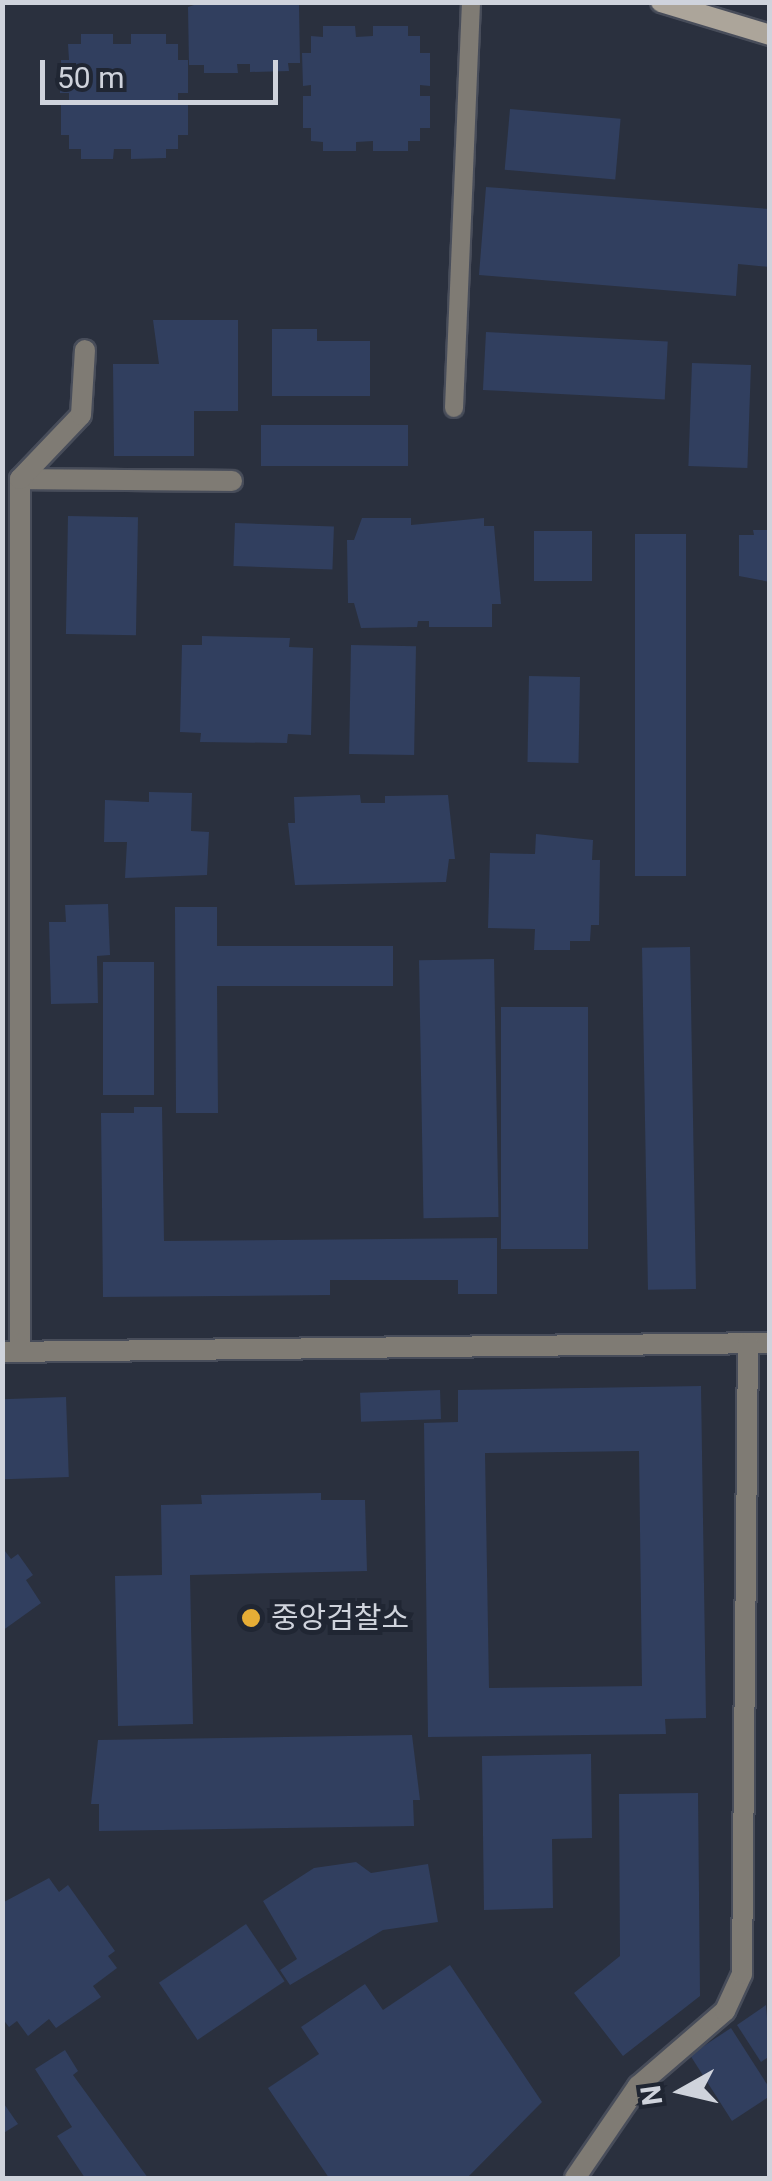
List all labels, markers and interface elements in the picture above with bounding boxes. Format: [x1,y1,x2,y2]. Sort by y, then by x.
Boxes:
scale bar [45,40,282,102]
text: 50 m [57,60,124,95]
place label: 중앙검찰소 [271,1600,409,1636]
marker: 중앙검찰소 [240,1607,262,1629]
north arrow [632,2041,732,2141]
text: N [634,2083,670,2107]

